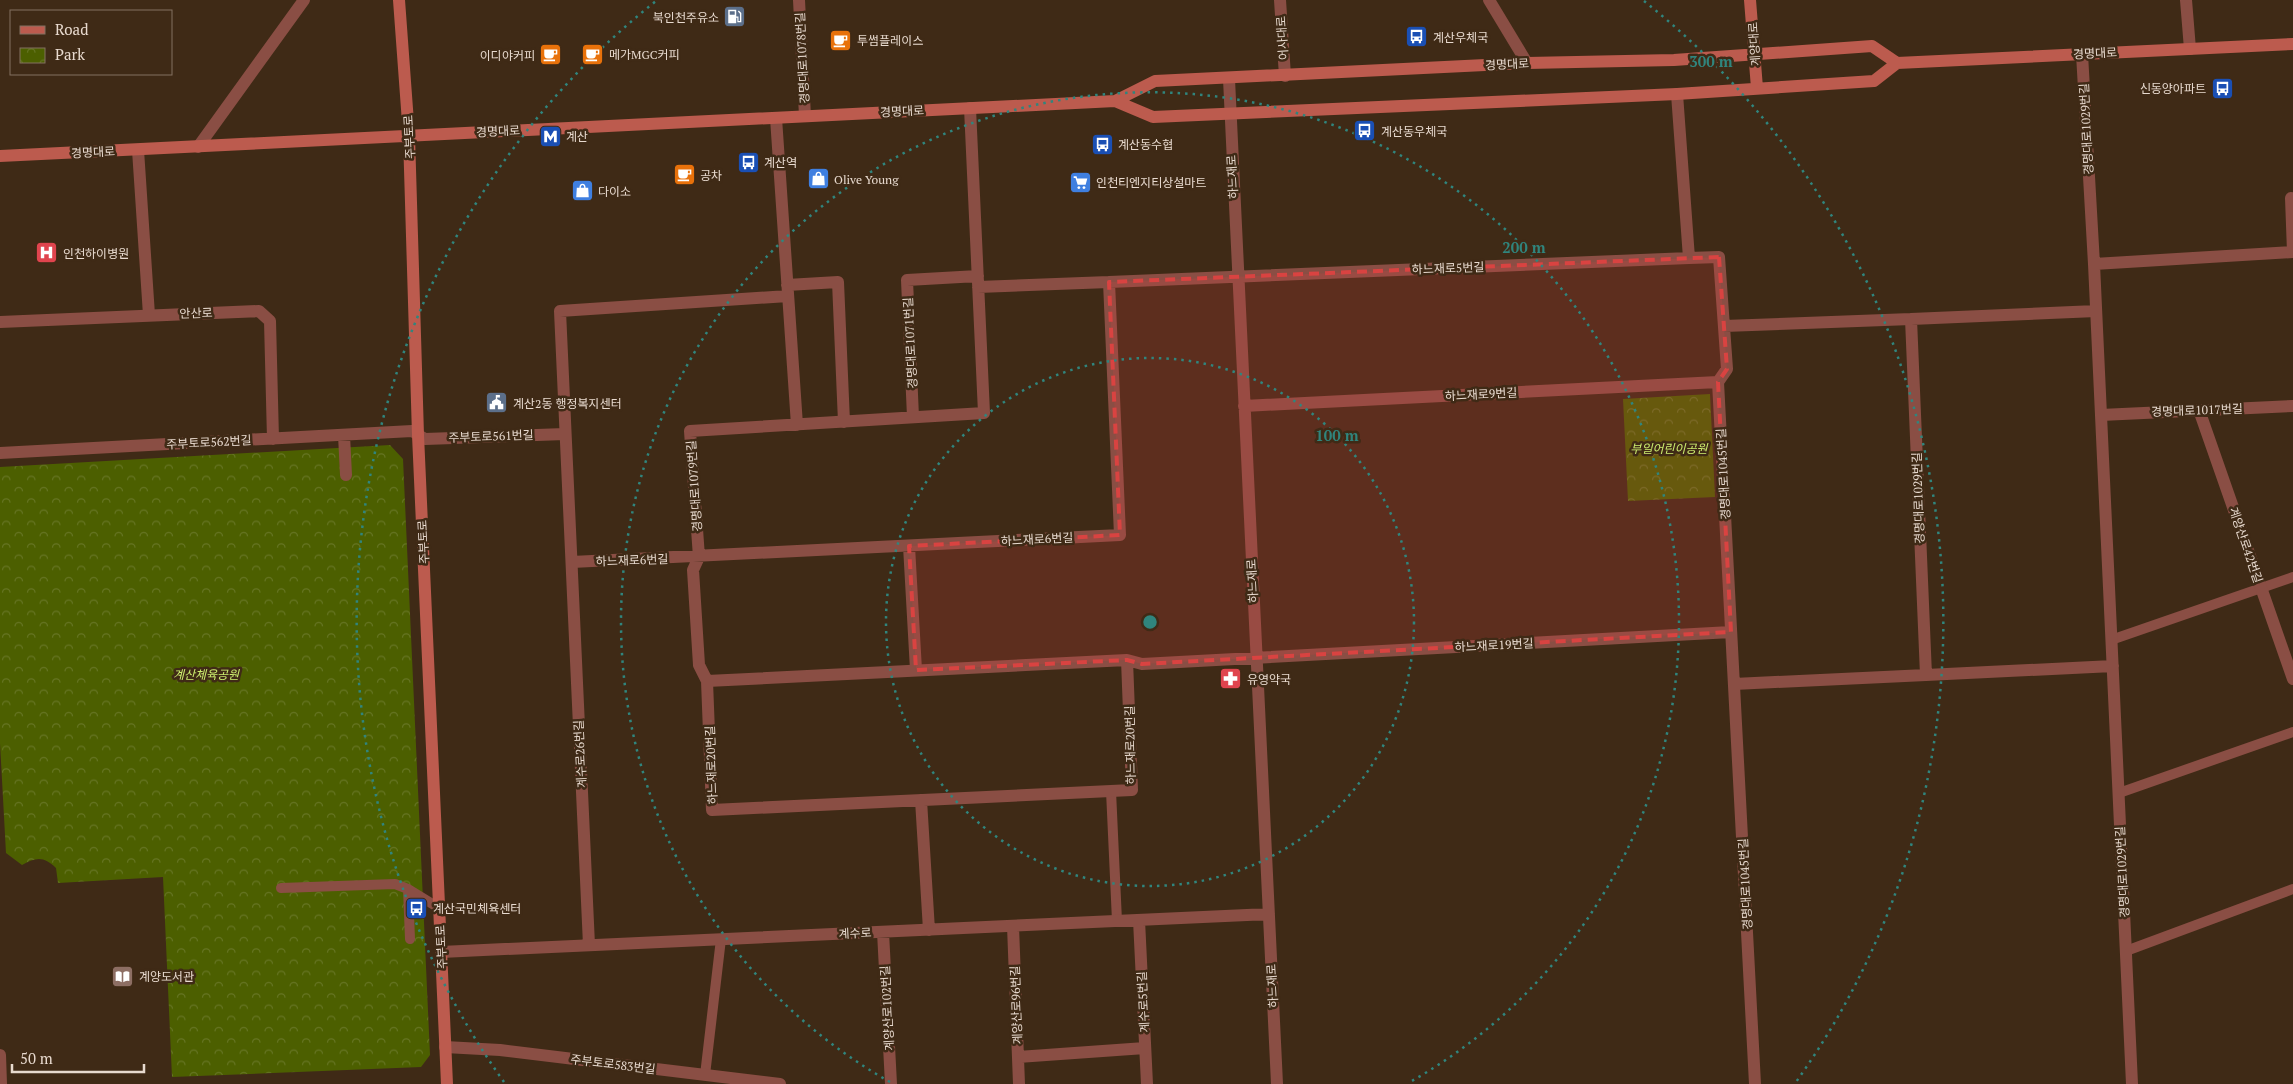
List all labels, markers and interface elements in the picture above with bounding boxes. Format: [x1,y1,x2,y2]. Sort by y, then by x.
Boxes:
fuel station icon: 북인천주유소 [723,5,747,29]
legend [10,10,172,75]
place label: 북인천주유소 [653,10,719,25]
street label: 경명대로1078번길 [792,12,812,104]
street label: 어사대로 [1273,15,1291,61]
text: Road [55,19,88,39]
street label: 계양대로 [1745,21,1763,67]
bus stop icon: 계산우체국 [1405,25,1429,49]
cafe icon: 투썸플레이스 [829,28,853,52]
place label: 계산우체국 [1433,30,1488,45]
place label: 투썸플레이스 [857,33,923,48]
cafe icon: 메가MGC커피 [581,42,605,66]
cafe icon: 이디야커피 [539,43,563,67]
text: Park [55,44,85,64]
street label: 경명대로 [2073,44,2117,62]
place label: 메가MGC커피 [609,47,680,62]
place label: 이디야커피 [480,48,535,63]
text: 300 m [1689,51,1733,71]
street label: 경명대로 [1485,55,1529,73]
bus stop icon: 신동양아파트 [2210,76,2234,100]
place label: 신동양아파트 [2140,81,2206,96]
street label: 경명대로1029번길 [2076,83,2096,175]
street label: 경명대로 [880,102,924,120]
street label: 주부토로 [400,115,418,159]
bus stop icon: 계산동우체국 [1353,119,1377,143]
street label: 경명대로 [476,122,520,140]
metro station icon: 계산 [538,124,562,148]
place label: 계산동우체국 [1381,124,1447,139]
place label: 계산 [566,129,588,144]
bus stop icon: 계산동수협 [1090,132,1114,156]
place label: 계산동수협 [1118,137,1173,152]
street label: 경명대로 [71,143,115,161]
bus stop icon: 계산역 [736,150,760,174]
place label: 계산역 [764,155,797,170]
street label: 하느재로 [1223,155,1241,199]
cafe icon: 공차 [672,163,696,187]
shop icon: Olive Young [806,167,830,191]
place label: 공차 [700,168,722,183]
supermarket icon: 인천티엔지티상설마트 [1068,170,1092,194]
place label: Olive Young [834,172,899,187]
place label: 인천티엔지티상설마트 [1096,175,1206,190]
shop icon: 다이소 [570,179,594,203]
place label: 다이소 [598,184,631,199]
text: 200 m [1502,237,1546,257]
hospital icon: 인천하이병원 [35,241,59,265]
place label: 인천하이병원 [63,246,129,261]
street label: 하느재로5번길 [1411,259,1485,277]
street label: 경명대로1071번길 [900,297,920,389]
street label: 안산로 [179,305,213,321]
street label: 하느재로9번길 [1444,385,1518,403]
public building icon: 계산2동 행정복지센터 [485,391,509,415]
place label: 계산2동 행정복지센터 [513,396,622,411]
street label: 경명대로1017번길 [2151,401,2243,419]
text: 100 m [1315,425,1359,445]
street label: 주부토로561번길 [448,427,534,445]
street label: 경명대로1045번길 [1713,428,1733,520]
street label: 주부토로562번길 [166,432,252,452]
street label: 경명대로1079번길 [683,440,705,532]
park label: 부일어린이공원 [1630,441,1709,456]
street label: 경명대로1029번길 [1909,452,1927,544]
street label: 계양산로42번길 [2226,505,2266,585]
street label: 주부토로 [414,520,432,564]
street label: 하느재로6번길 [1000,530,1074,548]
street label: 하느재로6번길 [595,551,669,569]
street label: 하느재로 [1243,559,1261,603]
centre of rings [1141,613,1159,631]
street label: 하느재로19번길 [1454,635,1534,655]
park label: 계산체육공원 [173,667,240,682]
pharmacy icon: 유영약국 [1219,667,1243,691]
place label: 유영약국 [1247,672,1291,687]
street label: 하느재로20번길 [1122,705,1138,785]
street label: 계수로26번길 [571,720,589,788]
street label: 하느재로20번길 [702,725,720,805]
street label: 경명대로1029번길 [2112,826,2132,918]
street label: 경명대로1045번길 [1735,838,1755,930]
bus stop icon: 계산국민체육센터 [405,896,429,920]
place label: 계산국민체육센터 [433,901,521,916]
street label: 주부토로 [432,925,450,969]
street label: 계수로 [838,925,872,941]
library icon: 계양도서관 [111,964,135,988]
street label: 하느재로 [1263,964,1281,1008]
street label: 계양산로102번길 [877,965,897,1051]
street label: 계양산로96번길 [1007,965,1025,1045]
place label: 계양도서관 [139,969,194,984]
street label: 계수로5번길 [1134,971,1152,1033]
scale bar [12,1042,145,1074]
text: 50 m [20,1048,53,1068]
street label: 주부토로583번길 [570,1051,656,1077]

